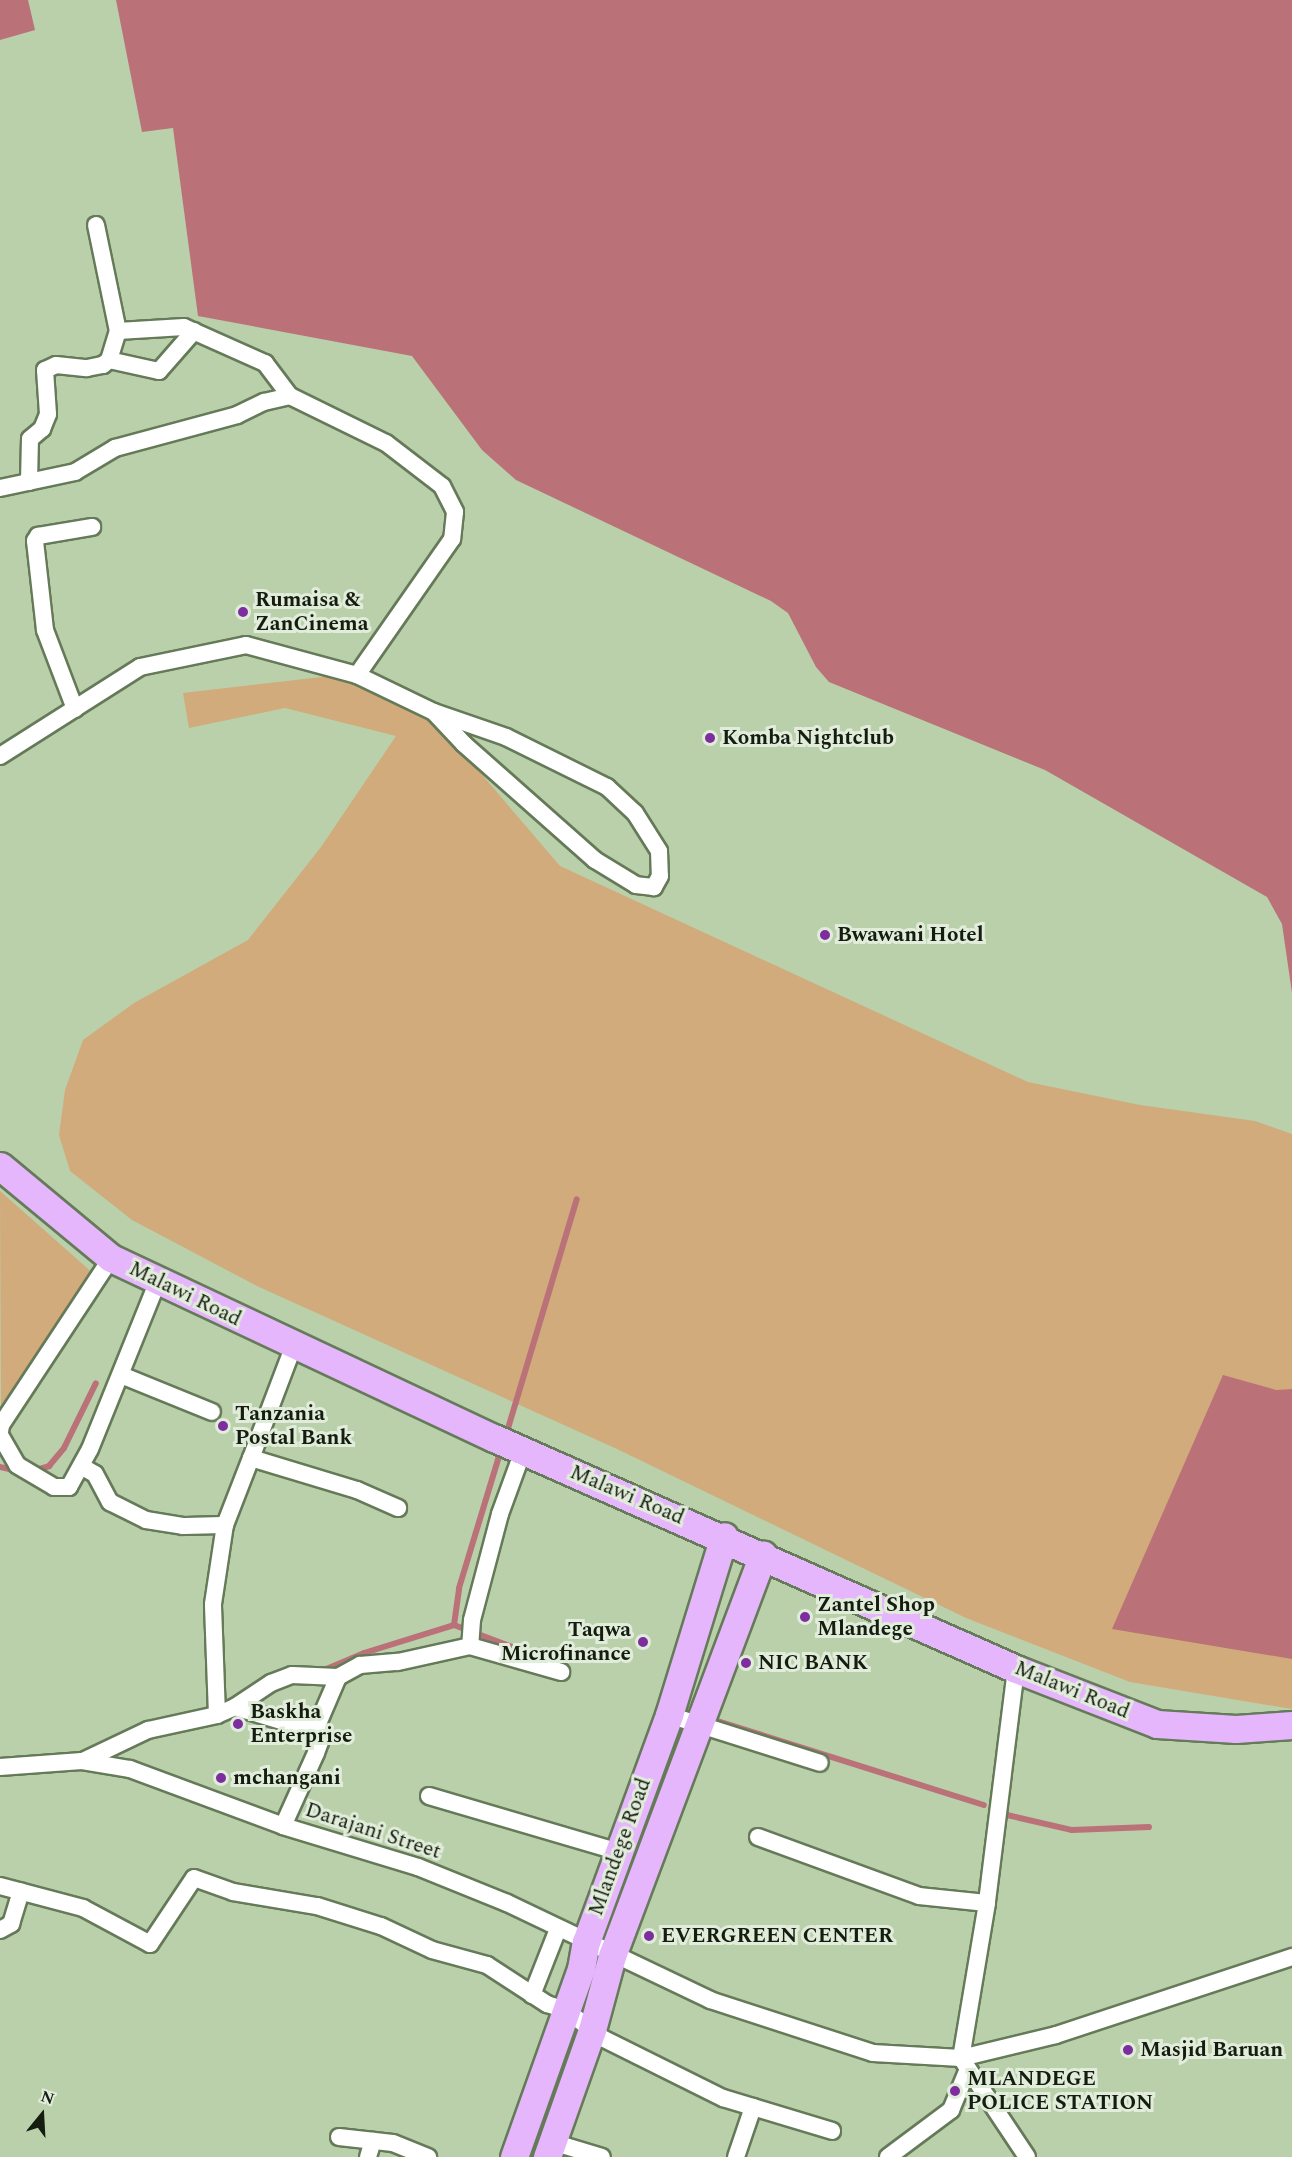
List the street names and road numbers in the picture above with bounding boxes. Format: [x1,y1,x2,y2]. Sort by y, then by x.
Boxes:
street label: Malawi Road [125,1256,245,1332]
street label: Malawi Road [566,1460,688,1530]
street label: Malawi Road [1011,1656,1133,1724]
street label: Mlandege Road [583,1775,657,1919]
street label: Darajani Street [302,1797,444,1865]

